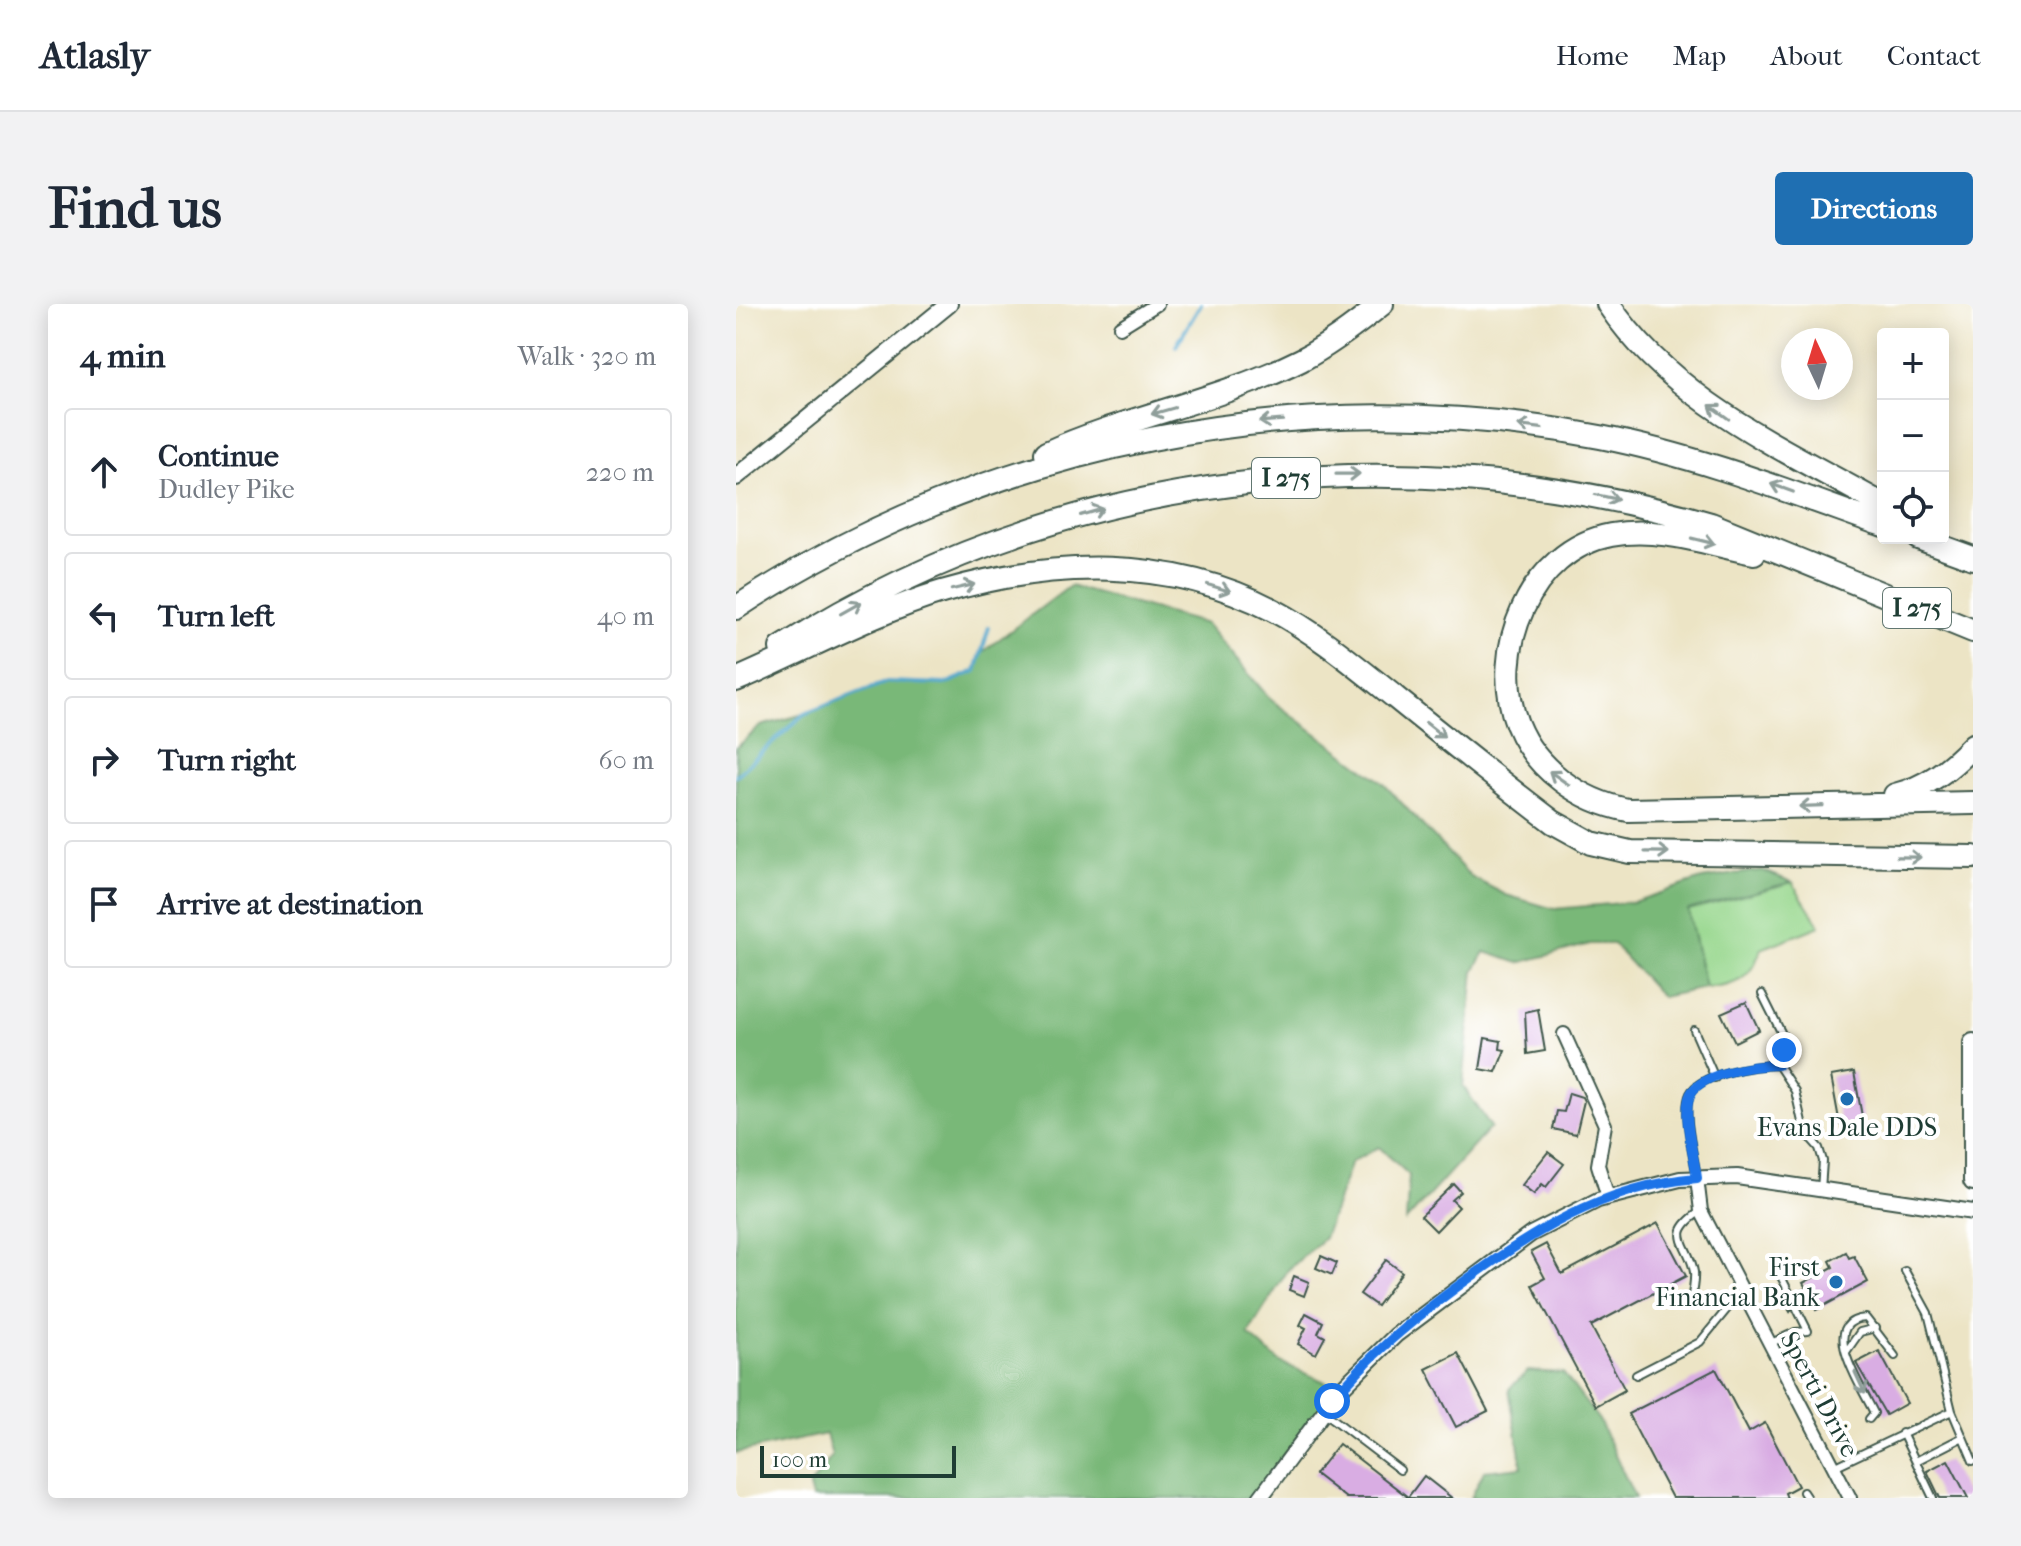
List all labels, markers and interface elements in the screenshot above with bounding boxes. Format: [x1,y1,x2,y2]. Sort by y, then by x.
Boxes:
text: Atlasly [40,33,150,78]
text: Home [1556,39,1629,72]
text: Map [1673,39,1726,72]
text: About [1770,39,1843,72]
text: Contact [1887,39,1981,72]
button: Directions [1775,172,1973,245]
text: Find us [48,176,222,241]
north arrow [1781,328,1853,400]
map controls [1877,328,1949,544]
button: + [1877,328,1949,400]
text: 4 min [80,336,165,376]
text: Walk · 320 m [518,341,656,372]
button: − [1877,400,1949,472]
one-way arrow [1150,404,1176,419]
one-way arrow [1709,404,1731,420]
one-way arrow [1258,414,1285,429]
one-way arrow [1517,419,1544,434]
text: Continue [158,439,279,474]
icon: ahead [82,450,126,494]
text: 220 m [586,457,654,488]
road number: I 275 [1252,458,1320,498]
one-way arrow [1334,466,1361,482]
button: locate [1877,472,1949,544]
text: Dudley Pike [158,474,295,505]
one-way arrow [1770,480,1795,494]
one-way arrow [1593,490,1619,505]
one-way arrow [1078,503,1104,518]
one-way arrow [1689,535,1715,550]
one-way arrow [950,579,976,594]
one-way arrow [1206,582,1231,596]
road number: I 275 [1883,588,1951,628]
icon: left [82,594,126,638]
text: Turn left [158,599,275,634]
one-way arrow [838,600,862,615]
text: 40 m [597,601,654,632]
one-way arrow [1424,721,1445,738]
icon: right [82,738,126,782]
text: Turn right [158,743,296,778]
text: 60 m [598,745,654,776]
one-way arrow [1549,770,1571,786]
one-way arrow [1798,799,1825,814]
one-way arrow [1643,844,1670,860]
one-way arrow [1895,849,1922,865]
icon: arrive [82,882,126,926]
text: Arrive at destination [158,887,423,922]
route end [1766,1032,1802,1068]
marker: Evans Dale DDS [1838,1090,1856,1108]
place label: Evans Dale DDS [1757,1112,1937,1143]
place label: First Financial Bank [1655,1252,1821,1313]
marker: First Financial Bank [1827,1273,1845,1291]
street label: Sperti Drive [1774,1326,1866,1462]
one-way arrow [1853,1371,1868,1395]
route start [1314,1383,1350,1419]
scale bar [760,1442,956,1478]
text: 100 m [772,1447,827,1473]

